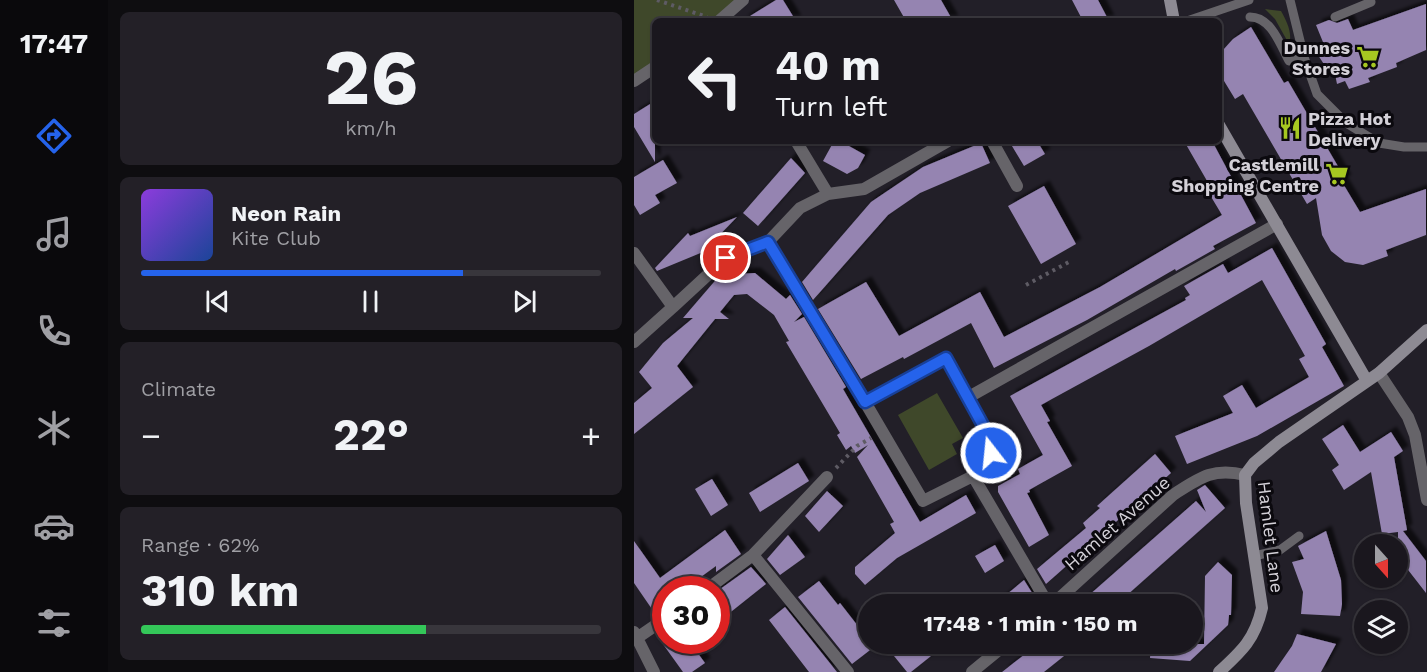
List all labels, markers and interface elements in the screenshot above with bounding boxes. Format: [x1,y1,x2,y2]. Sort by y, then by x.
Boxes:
text: 17:47 [20,28,88,60]
text: 26 [324,31,418,123]
place label: Dunnes Stores [1284,37,1350,79]
text: 40 m [775,41,881,90]
icon: left [676,42,754,120]
supermarket icon: Dunnes Stores [1355,44,1381,70]
text: Turn left [775,91,887,123]
place label: Pizza Hot Delivery [1308,108,1391,150]
icon: directions [33,115,75,157]
restaurant icon: Pizza Hot Delivery [1277,115,1303,141]
text: km/h [345,116,397,140]
place label: Castlemill Shopping Centre [1172,154,1319,196]
supermarket icon: Castlemill Shopping Centre [1324,161,1350,187]
text: Neon Rain [231,201,341,226]
icon: music [33,213,75,255]
text: Kite Club [231,226,321,250]
pin [700,232,751,283]
icon: arrive [709,241,742,274]
icon: previous [201,285,234,318]
icon: pause [354,285,387,318]
icon: next [508,285,541,318]
icon: phone [33,310,75,352]
text: Climate [141,377,216,401]
icon: climate [33,407,75,449]
text: 22° [333,408,409,461]
text: − [141,416,161,455]
text: + [581,416,601,455]
position arrow [959,421,1023,485]
street label: Hamlet Avenue [1060,472,1174,574]
street label: Hamlet Lane [1254,480,1288,594]
icon: car [33,505,75,547]
text: Range · 62% [141,533,259,557]
north arrow [1354,534,1408,588]
map controls [1354,534,1408,654]
text: 310 km [141,564,299,617]
speed limit sign: 30 [652,576,730,654]
button: layers [1354,600,1408,654]
icon: filters [33,602,75,644]
text: 17:48 · 1 min · 150 m [924,611,1137,636]

